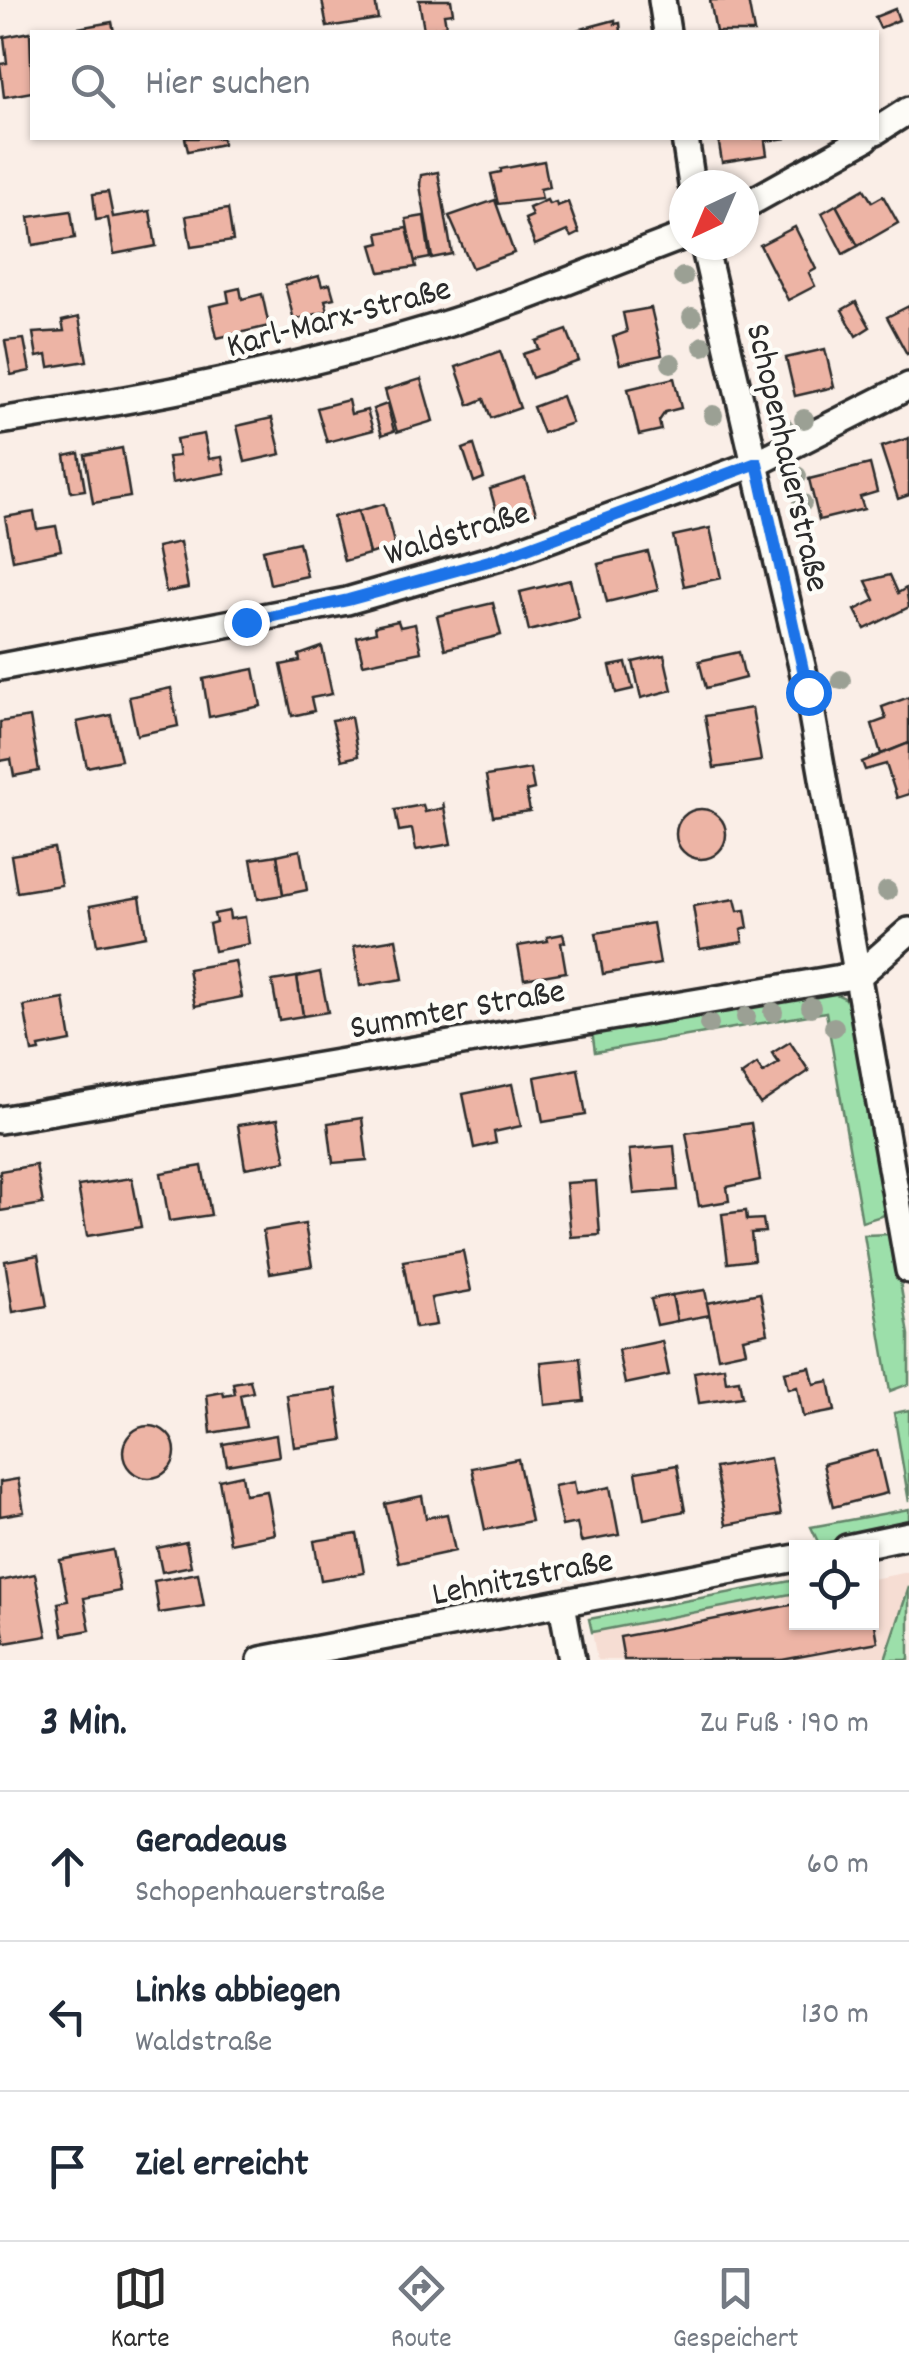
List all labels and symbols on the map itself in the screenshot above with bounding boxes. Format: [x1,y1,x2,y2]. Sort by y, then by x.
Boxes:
north arrow [669,170,759,260]
street label: Karl-Marx-Straße [221,266,457,374]
street label: Schopenhauerstraße [730,319,840,597]
street label: Waldstraße [378,490,537,582]
route end [224,600,270,646]
route start [786,670,832,716]
street label: Summter Straße [346,968,569,1055]
street label: Lehnitzstraße [428,1538,618,1622]

